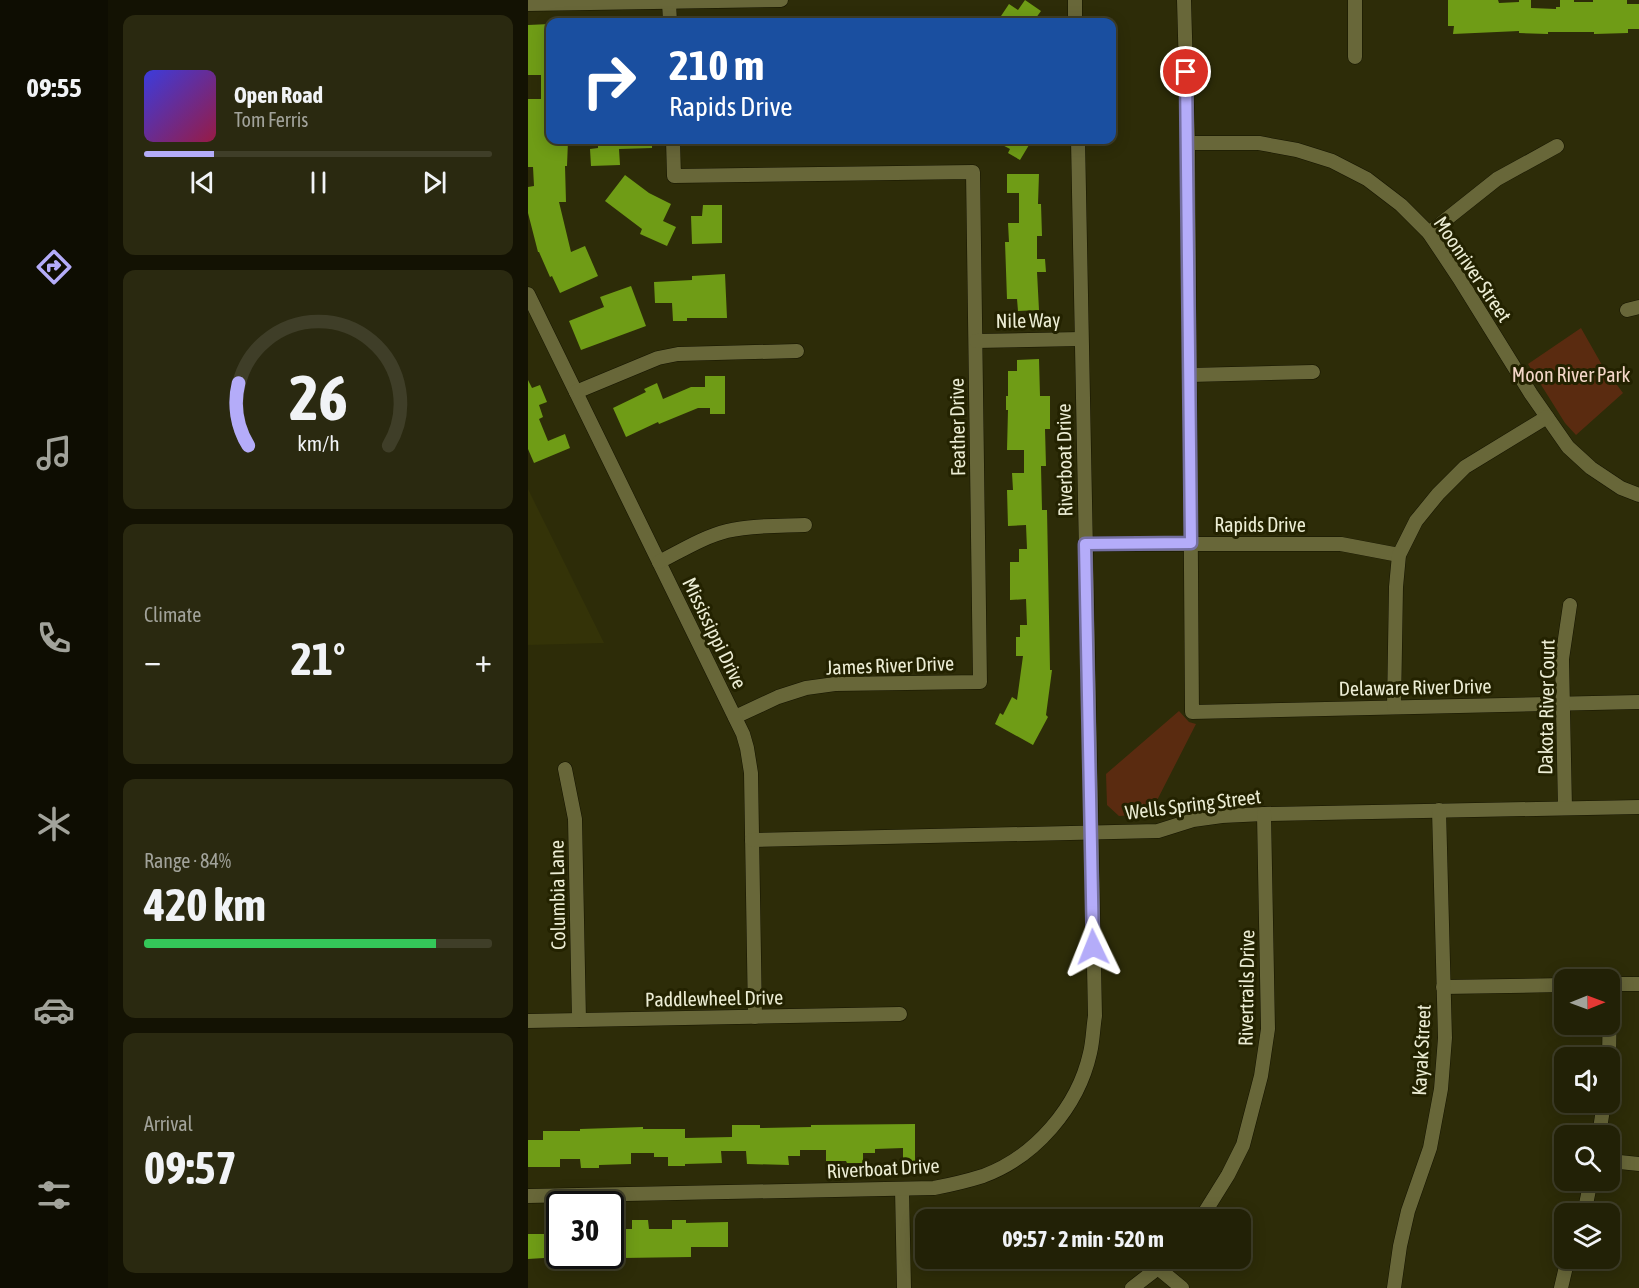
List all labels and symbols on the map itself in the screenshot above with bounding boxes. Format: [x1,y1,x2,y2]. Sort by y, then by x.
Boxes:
pin [1160,46,1211,97]
street label: Moonriver Street [1429,212,1517,326]
street label: Nile Way [995,308,1061,332]
park label: Moon River Park [1512,363,1630,386]
street label: Feather Drive [945,378,969,476]
street label: Riverboat Drive [1052,403,1076,517]
street label: Rapids Drive [1214,513,1306,536]
street label: Mississippi Drive [678,574,752,692]
street label: Dakota River Court [1533,639,1559,775]
street label: James River Drive [826,651,954,679]
street label: Delaware River Drive [1338,674,1492,700]
street label: Wells Spring Street [1124,784,1262,824]
street label: Columbia Lane [545,840,569,950]
position arrow [1061,915,1125,979]
street label: Rivertrails Drive [1233,930,1259,1046]
north arrow [1554,969,1620,1035]
street label: Paddlewheel Drive [645,985,783,1011]
street label: Kayak Street [1407,1003,1435,1096]
street label: Riverboat Drive [826,1154,940,1182]
speed limit sign: 30 [546,1191,624,1269]

